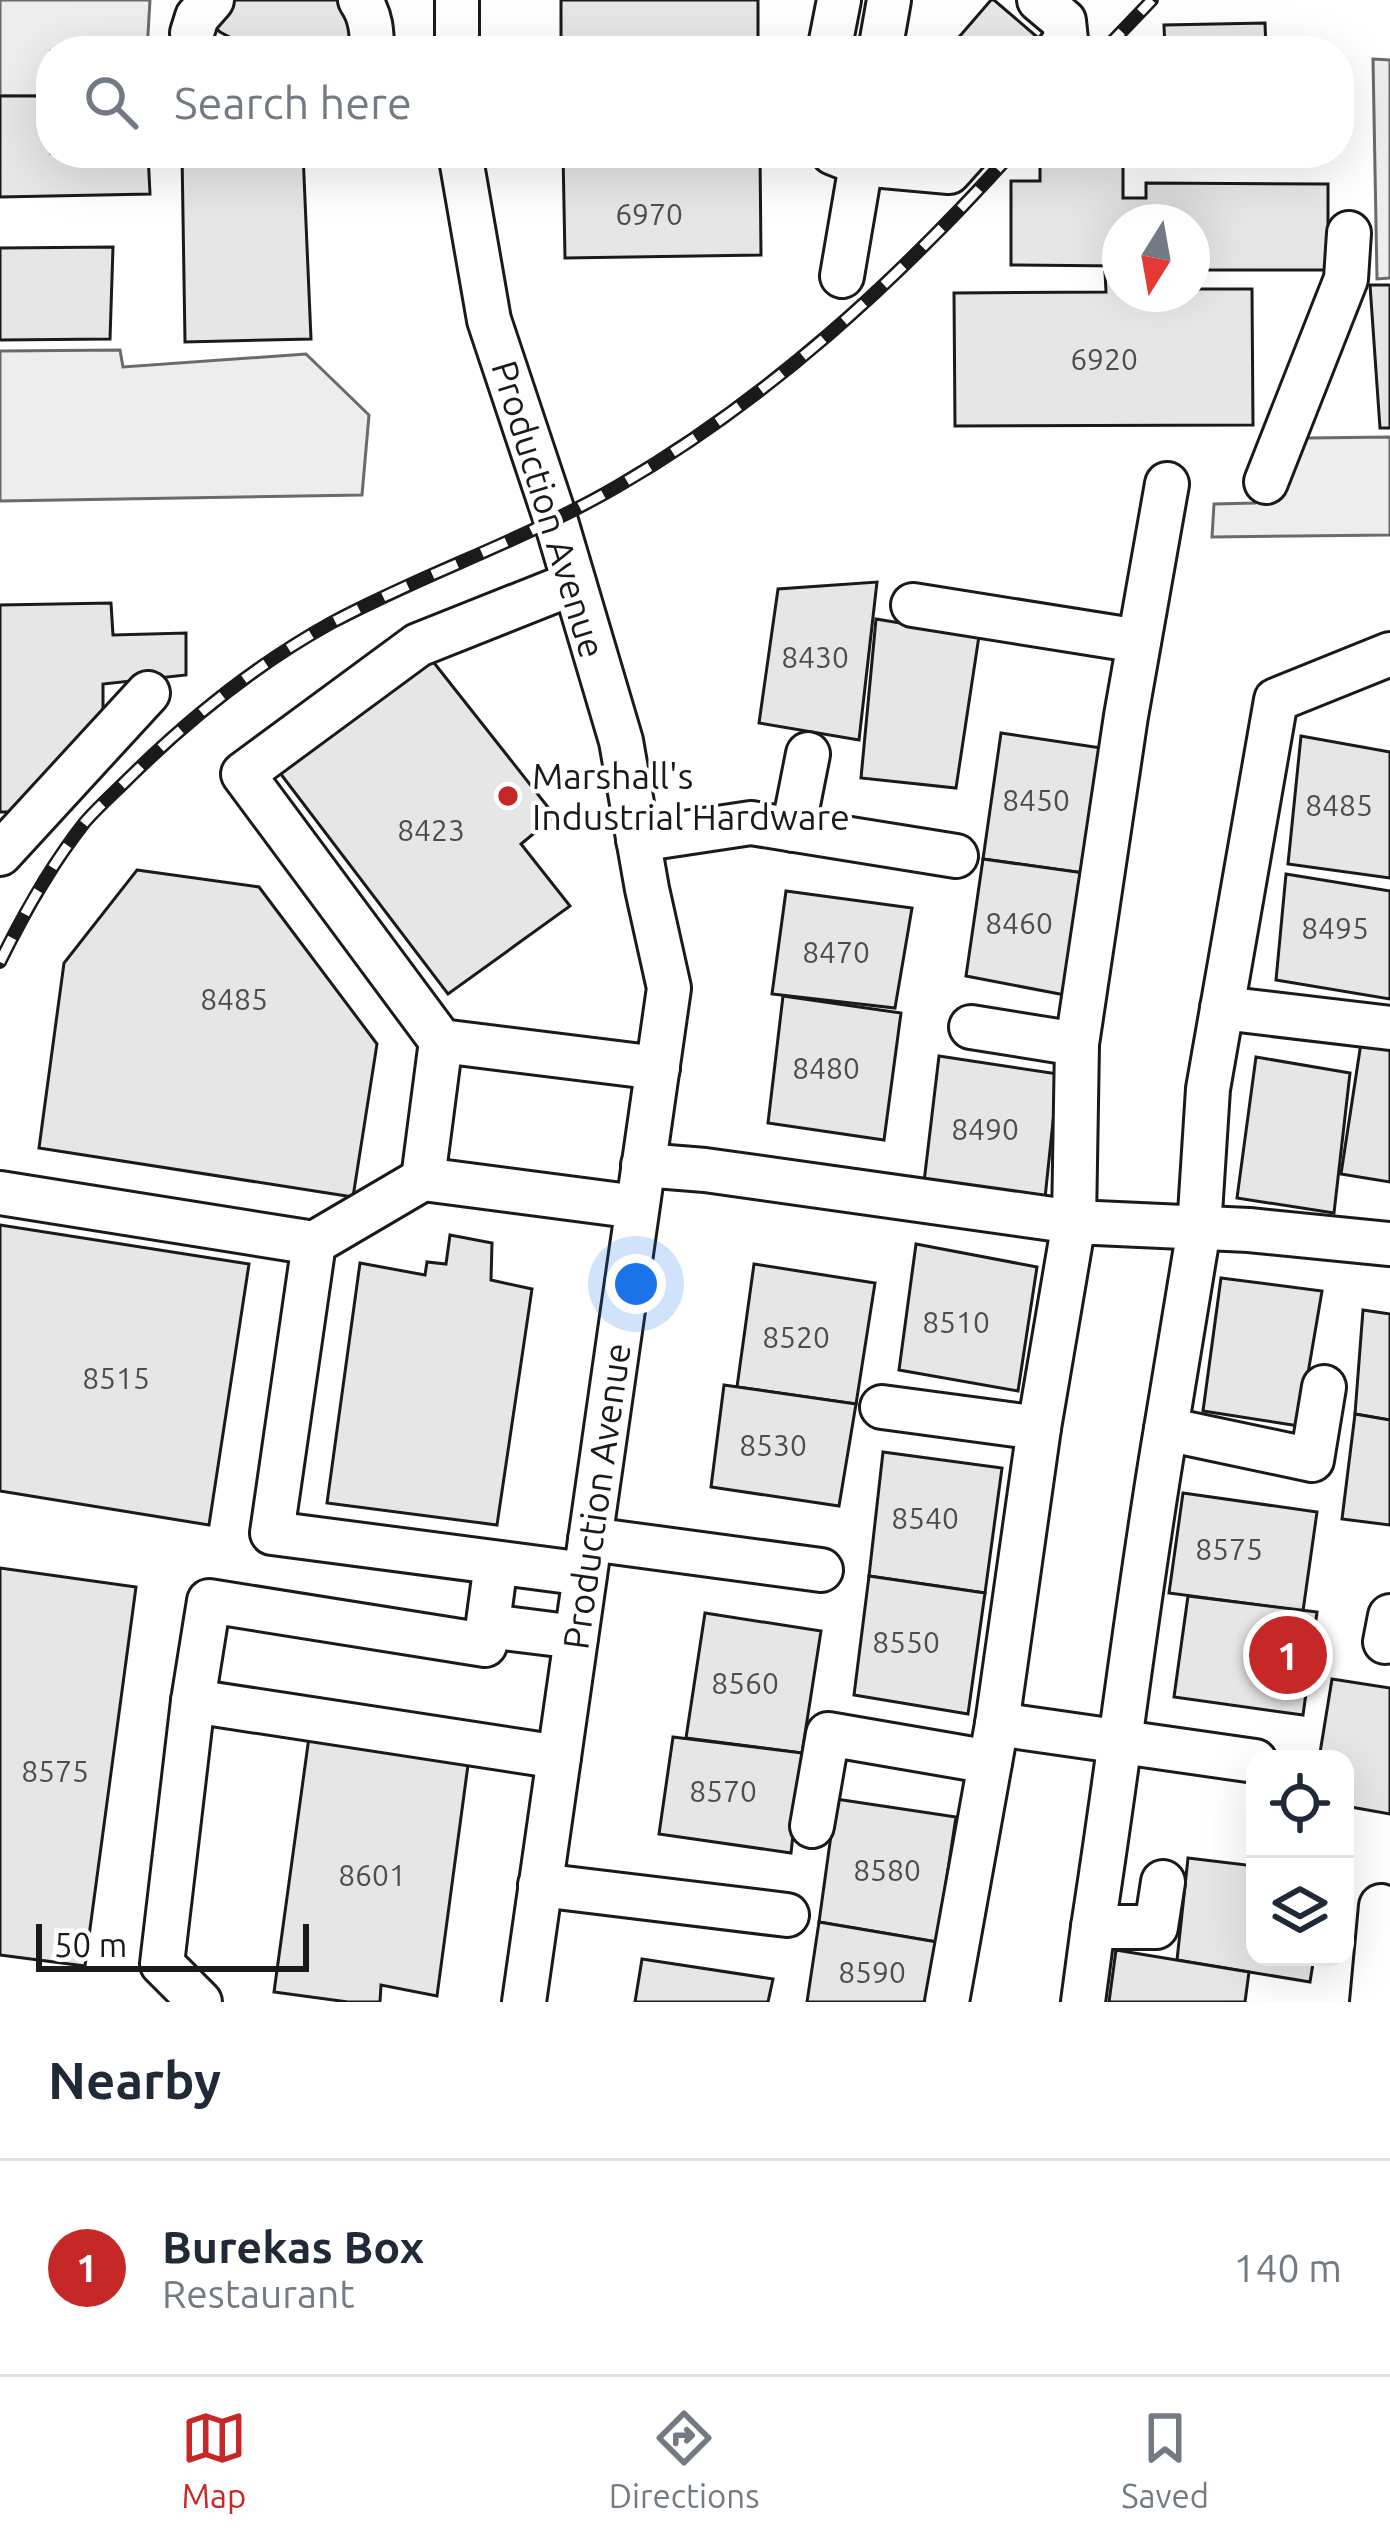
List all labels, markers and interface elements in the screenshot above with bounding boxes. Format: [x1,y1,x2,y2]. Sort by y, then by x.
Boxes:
search box [36,36,1354,168]
icon: search [78,69,144,135]
text: Search here [174,77,412,128]
house number: 6970 [615,197,683,231]
north arrow [1102,204,1210,312]
house number: 6920 [1070,342,1138,376]
street label: Production Avenue [484,355,614,663]
house number: 8430 [781,640,849,674]
place label: Marshall's Industrial Hardware [532,755,850,837]
marker: Marshall's Industrial Hardware [495,783,521,809]
house number: 8450 [1002,783,1070,817]
house number: 8485 [1305,788,1373,822]
house number: 8423 [397,813,465,847]
house number: 8460 [985,906,1053,940]
house number: 8495 [1301,911,1369,945]
house number: 8470 [802,935,870,969]
house number: 8485 [200,982,268,1016]
house number: 8480 [792,1051,860,1085]
house number: 8490 [951,1112,1019,1146]
your location [606,1254,666,1314]
house number: 8510 [922,1305,990,1339]
house number: 8520 [762,1320,830,1354]
street label: Production Avenue [554,1340,638,1652]
house number: 8515 [82,1361,150,1395]
house number: 8530 [739,1428,807,1462]
house number: 8540 [891,1501,959,1535]
house number: 8575 [1195,1532,1263,1566]
pin: 1 [1249,1610,1327,1700]
house number: 8550 [872,1625,940,1659]
house number: 8560 [711,1666,779,1700]
map controls [1246,1750,1354,1966]
button: locate [1246,1750,1354,1858]
house number: 8575 [21,1754,89,1788]
house number: 8570 [689,1774,757,1808]
house number: 8580 [853,1853,921,1887]
house number: 8601 [338,1858,406,1892]
button: layers [1246,1858,1354,1966]
scale bar [36,1918,309,1971]
text: 50 m [54,1926,127,1963]
house number: 8590 [838,1955,906,1989]
text: Nearby [48,2051,221,2109]
text: Burekas Box [162,2221,424,2272]
text: 1 [76,2246,98,2289]
text: 140 m [1233,2246,1342,2289]
text: Restaurant [162,2272,355,2315]
tab: Map [181,2405,247,2514]
tab: Directions [609,2405,759,2514]
tab: Saved [1121,2405,1209,2514]

